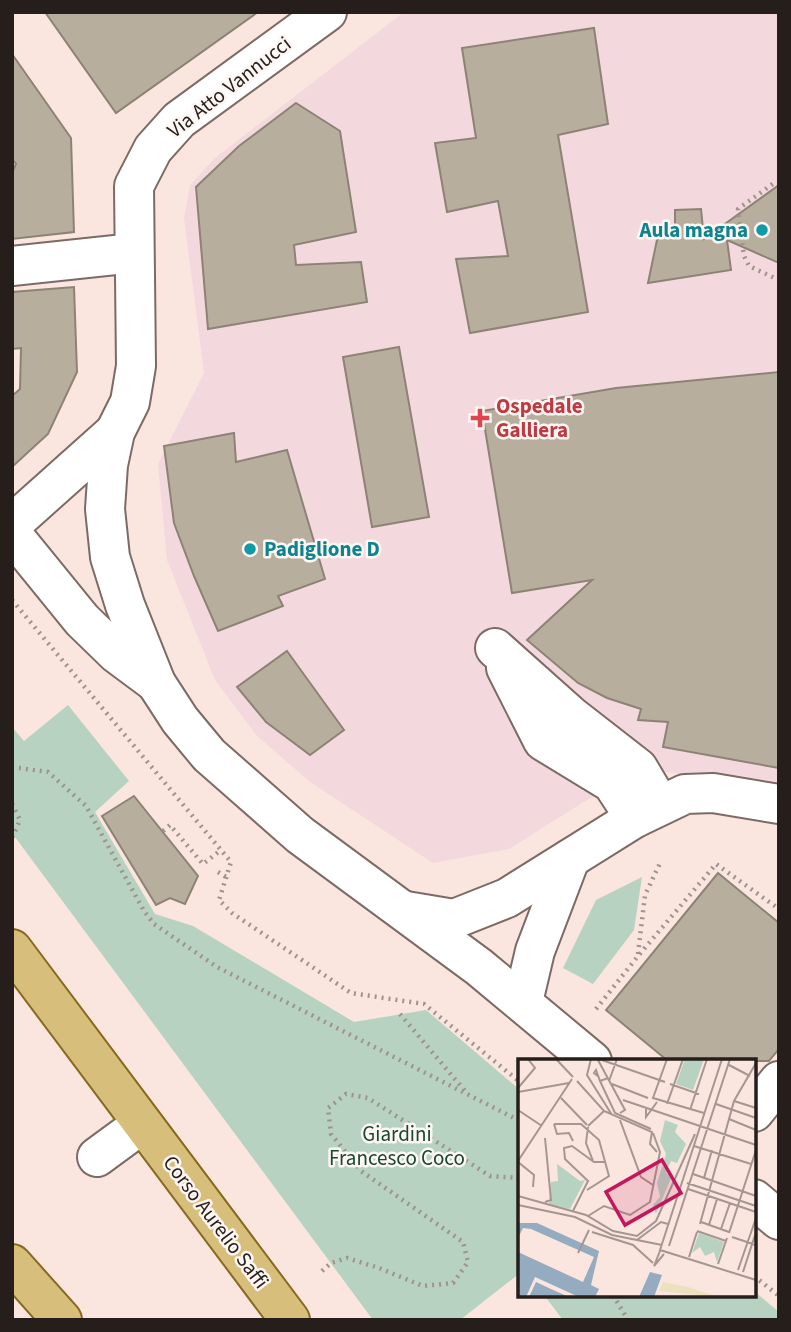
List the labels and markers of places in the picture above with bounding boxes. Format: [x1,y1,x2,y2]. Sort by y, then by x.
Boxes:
place label: Aula magna [638,215,748,245]
marker: Aula magna [754,222,770,238]
place label: Ospedale Galliera [496,391,583,445]
marker: Ospedale Galliera [470,408,490,428]
place label: Padiglione D [264,534,380,564]
marker: Padiglione D [242,541,258,557]

